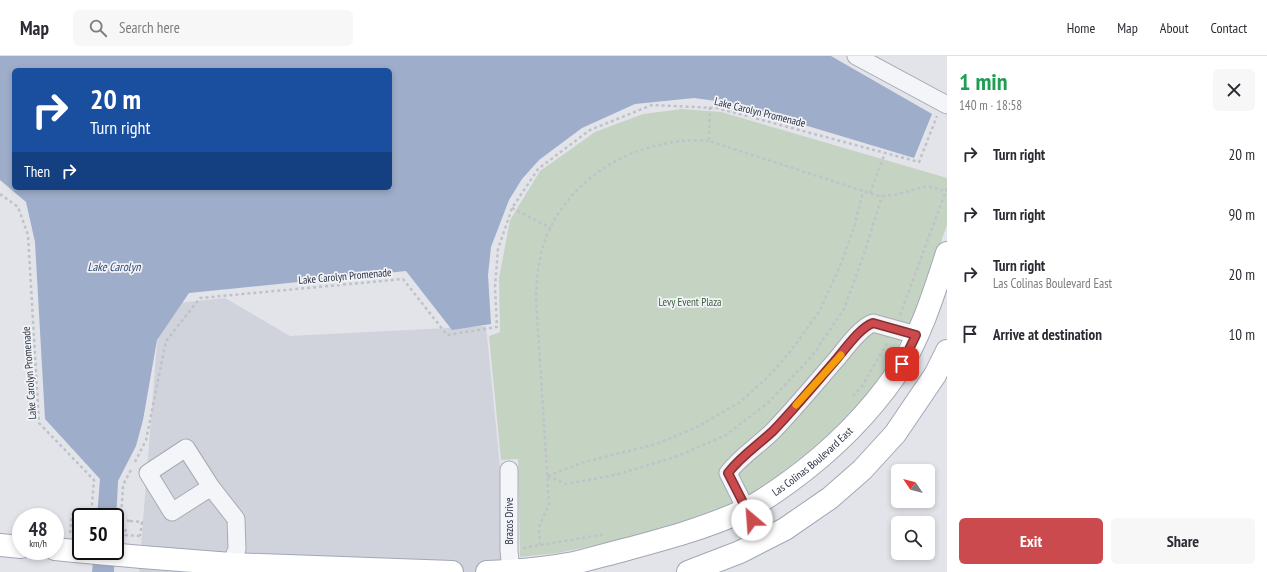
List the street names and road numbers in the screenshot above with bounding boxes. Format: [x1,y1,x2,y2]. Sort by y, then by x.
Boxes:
street label: Lake Carolyn Promenade [713,94,807,130]
street label: Lake Carolyn Promenade [298,265,393,287]
street label: Lake Carolyn Promenade [19,325,39,420]
street label: Las Colinas Boulevard East [769,424,856,499]
street label: Brazos Drive [502,497,516,545]

